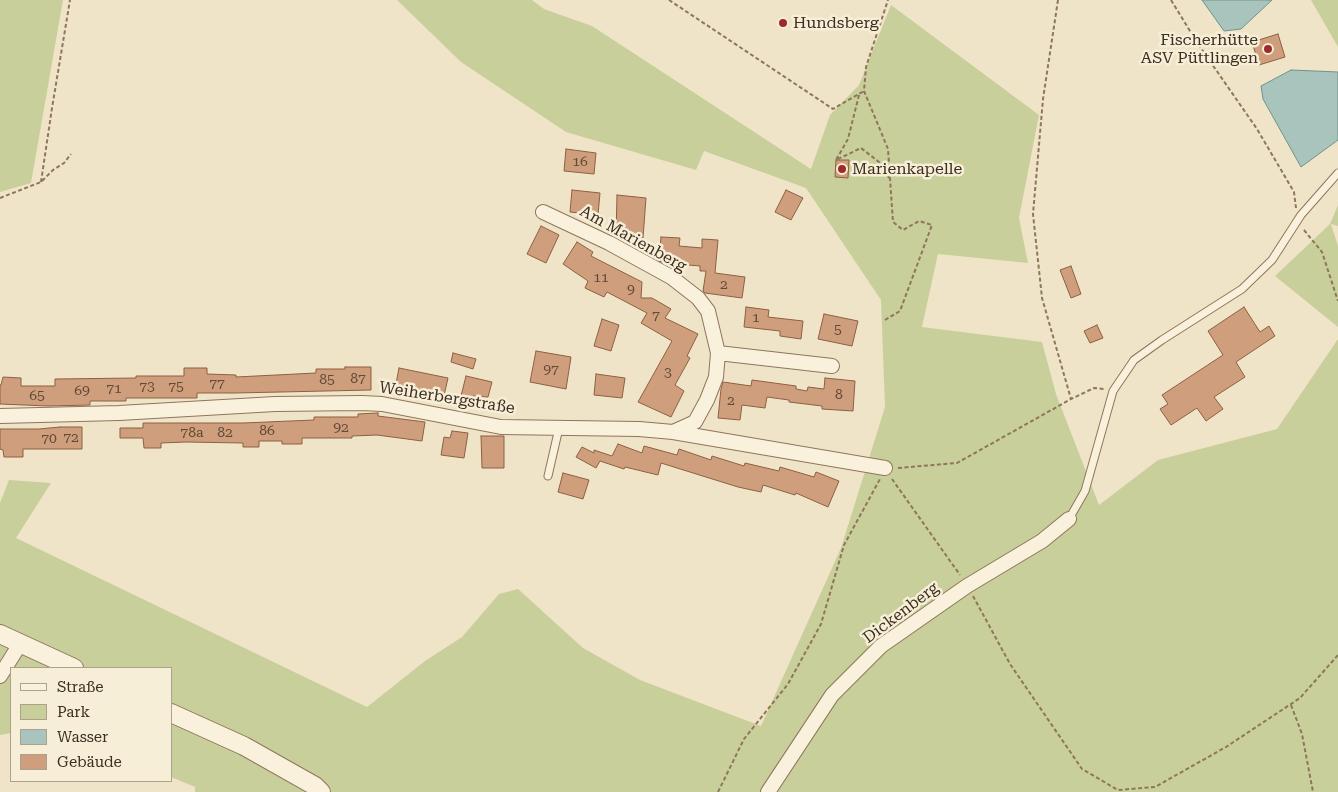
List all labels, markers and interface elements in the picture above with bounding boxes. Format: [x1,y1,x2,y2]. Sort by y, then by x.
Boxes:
place label: Hundsberg [793,13,879,33]
marker: Hundsberg [777,17,789,29]
place label: Fischerhütte ASV Püttlingen [1141,30,1258,68]
marker: Fischerhütte ASV Püttlingen [1262,43,1274,55]
house number: 16 [572,154,588,170]
place label: Marienkapelle [852,159,962,179]
marker: Marienkapelle [836,163,848,175]
street label: Am Marienberg [576,202,690,276]
house number: 11 [593,270,609,286]
house number: 2 [720,277,728,293]
house number: 9 [627,282,635,298]
house number: 7 [652,308,660,324]
house number: 1 [752,310,760,326]
house number: 5 [834,322,842,338]
house number: 97 [543,362,559,378]
house number: 3 [664,365,672,381]
house number: 87 [350,371,366,387]
house number: 85 [319,372,335,388]
house number: 77 [209,376,225,392]
street label: Weiherbergstraße [378,378,516,418]
house number: 73 [139,379,155,395]
house number: 75 [168,379,184,395]
house number: 71 [106,381,122,397]
house number: 69 [74,383,90,399]
house number: 8 [835,387,843,403]
house number: 65 [29,388,45,404]
house number: 2 [727,393,735,409]
house number: 92 [333,420,349,436]
house number: 86 [259,423,275,439]
house number: 78a [180,425,204,441]
house number: 82 [217,425,233,441]
house number: 72 [63,430,79,446]
house number: 70 [41,431,57,447]
street label: Dickenberg [859,578,943,648]
legend [10,667,172,782]
text: Straße [57,678,104,696]
text: Park [57,703,90,721]
text: Wasser [57,728,108,746]
text: Gebäude [57,753,122,771]

